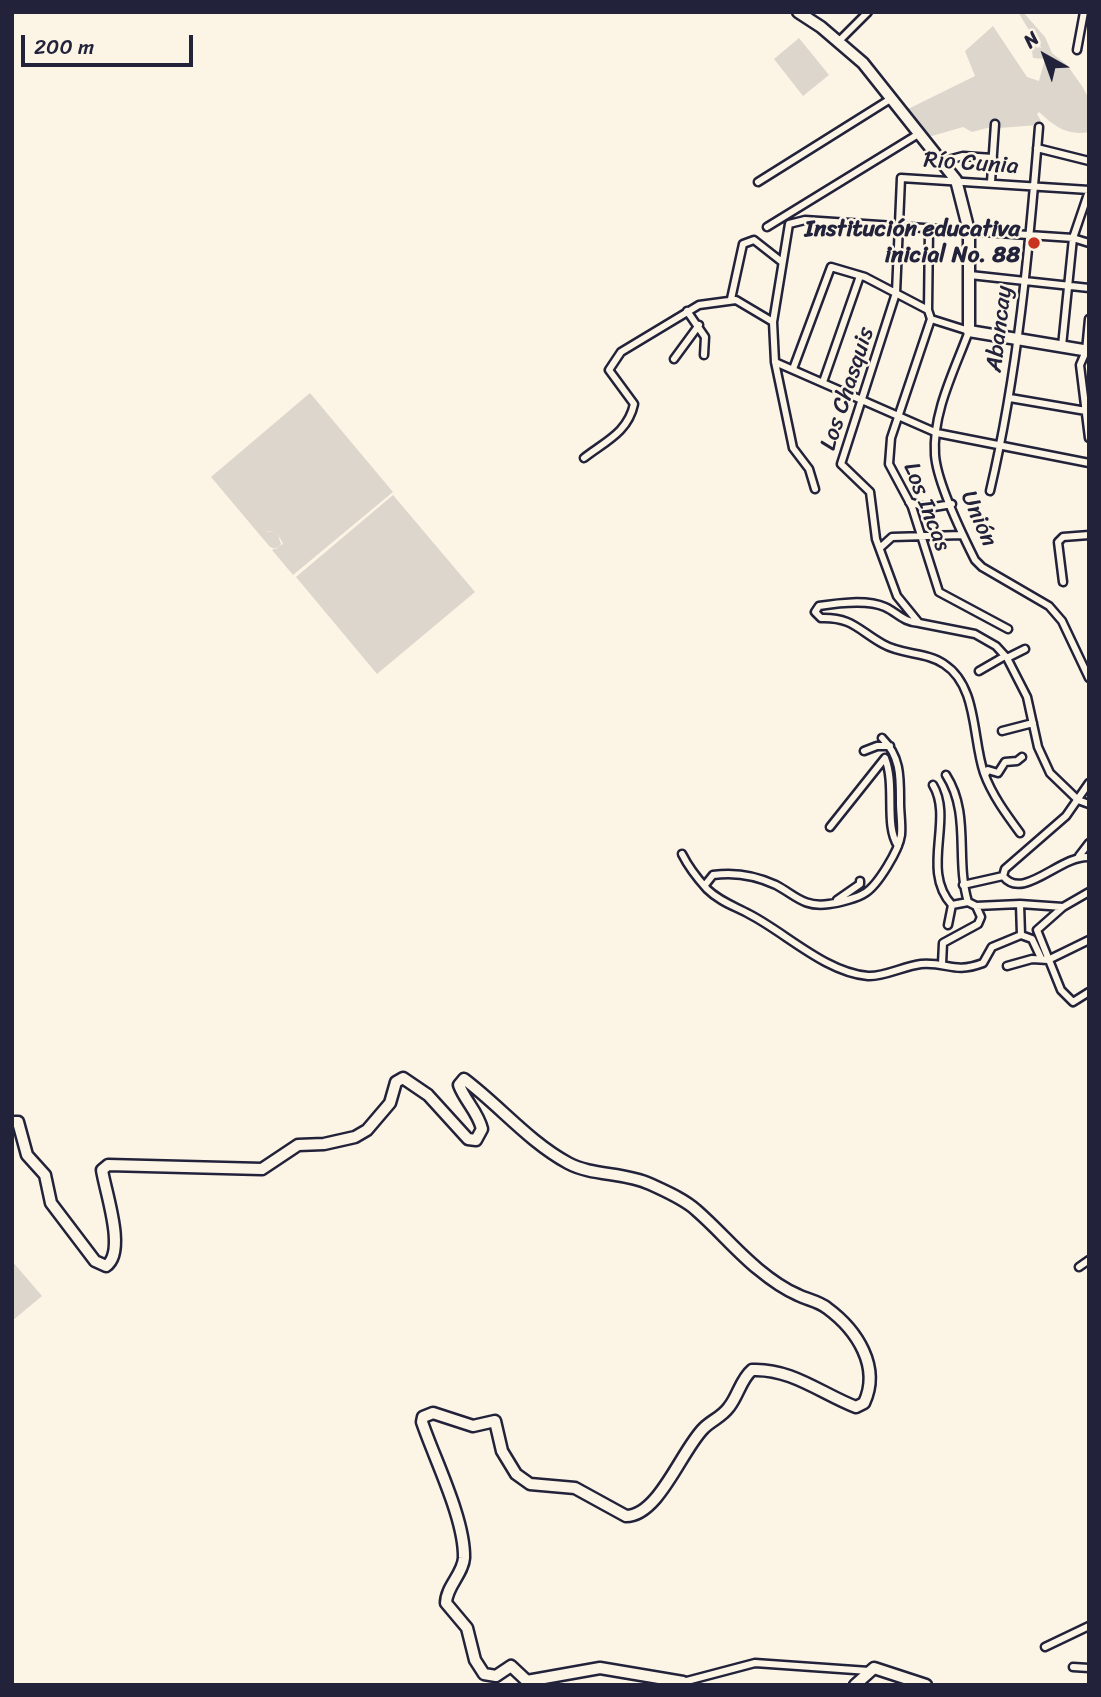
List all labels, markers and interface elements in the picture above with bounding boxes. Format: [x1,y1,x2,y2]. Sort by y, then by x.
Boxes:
scale bar [24,21,196,65]
north arrow [1010,21,1080,91]
text: N [1016,23,1047,56]
text: 200 m [34,28,94,66]
street label: Río Cunia [923,147,1019,181]
place label: Institución educativa inicial No. 88 [805,216,1020,270]
marker: Institución educativa inicial No. 88 [1026,235,1042,251]
street label: Abancay [981,284,1019,374]
street label: Los Chasquis [815,324,881,454]
street label: Los Incas [896,459,956,555]
street label: Unión [954,487,1002,551]

